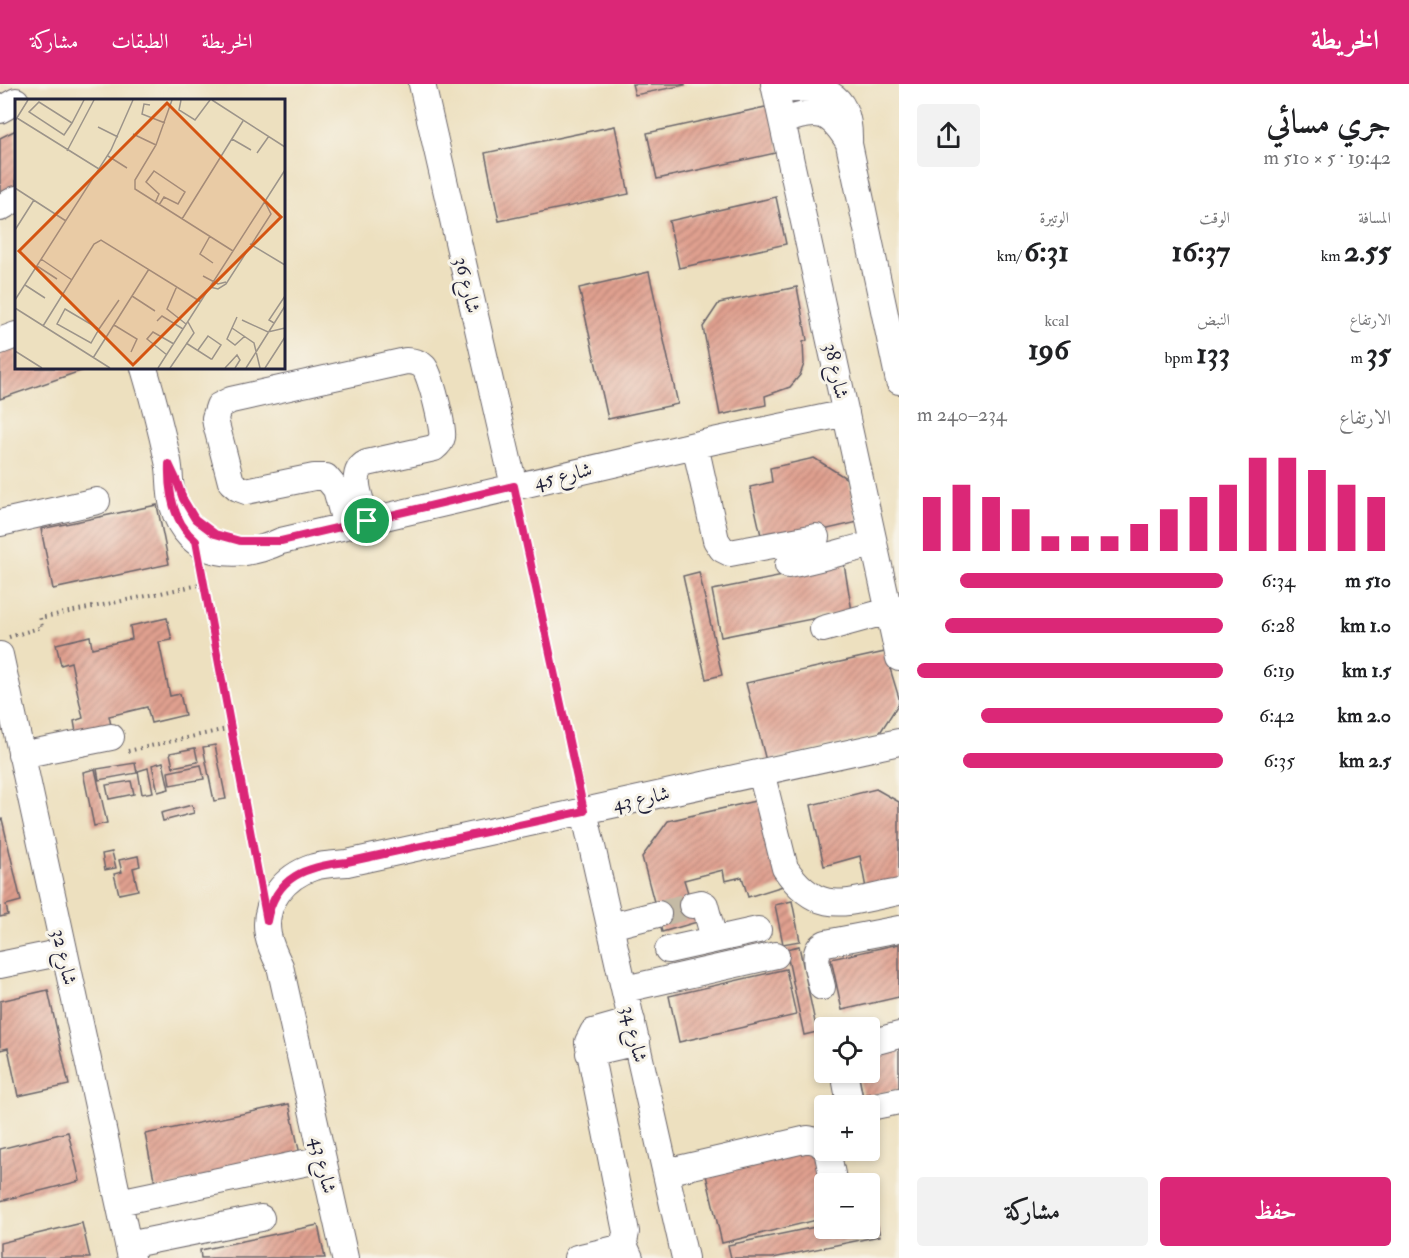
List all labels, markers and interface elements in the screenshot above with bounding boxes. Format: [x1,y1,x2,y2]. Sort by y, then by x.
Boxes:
text: الخريطة [1311,23,1379,58]
text: مشاركة [30,28,78,55]
text: الطبقات [111,28,168,55]
text: الخريطة [201,28,253,55]
inset map [15,99,285,369]
text: جري مسائي [1267,102,1391,143]
button: share [917,104,980,167]
text: 19:42 · 5 × 510 m [1264,145,1391,170]
text: الوتيرة [1039,208,1069,228]
text: الوقت [1199,208,1230,228]
text: المسافة [1358,208,1391,228]
text: 6:31 [1024,233,1069,270]
text: 16:37 [1172,233,1230,270]
text: 2.55 [1344,233,1391,270]
text: /km [997,246,1024,266]
text: km [1321,246,1344,266]
street label: شارع 36 [444,255,486,317]
text: النبض [1197,310,1230,330]
text: الارتفاع [1349,310,1391,330]
text: kcal [1044,311,1069,331]
text: 196 [1028,331,1069,368]
text: 133 [1196,335,1230,372]
text: 35 [1366,335,1391,372]
street label: شارع 38 [814,341,855,402]
text: bpm [1165,348,1196,368]
text: m [1351,348,1366,368]
text: 234–240 m [917,402,1007,427]
text: الارتفاع [1339,405,1391,430]
street label: شارع 45 [532,457,596,499]
pin [341,495,392,546]
icon: arrive [350,504,383,537]
text: 6:34 [1262,568,1295,593]
text: 510 m [1345,568,1391,593]
text: 6:28 [1260,613,1295,638]
text: 1.0 km [1340,613,1391,638]
text: 6:19 [1263,658,1295,683]
text: 1.5 km [1342,658,1391,683]
text: 6:42 [1259,703,1295,728]
text: 2.0 km [1337,703,1391,728]
text: 6:35 [1264,748,1295,773]
text: 2.5 km [1339,748,1391,773]
street label: شارع 43 [610,780,673,822]
street label: شارع 32 [41,927,83,988]
street label: شارع 34 [611,1003,653,1066]
map controls [814,1017,880,1239]
button: locate [814,1017,880,1083]
button: + [814,1095,880,1161]
street label: شارع 43 [300,1134,342,1197]
button: − [814,1173,880,1239]
button: مشاركة [917,1177,1148,1246]
button: حفظ [1160,1177,1391,1246]

